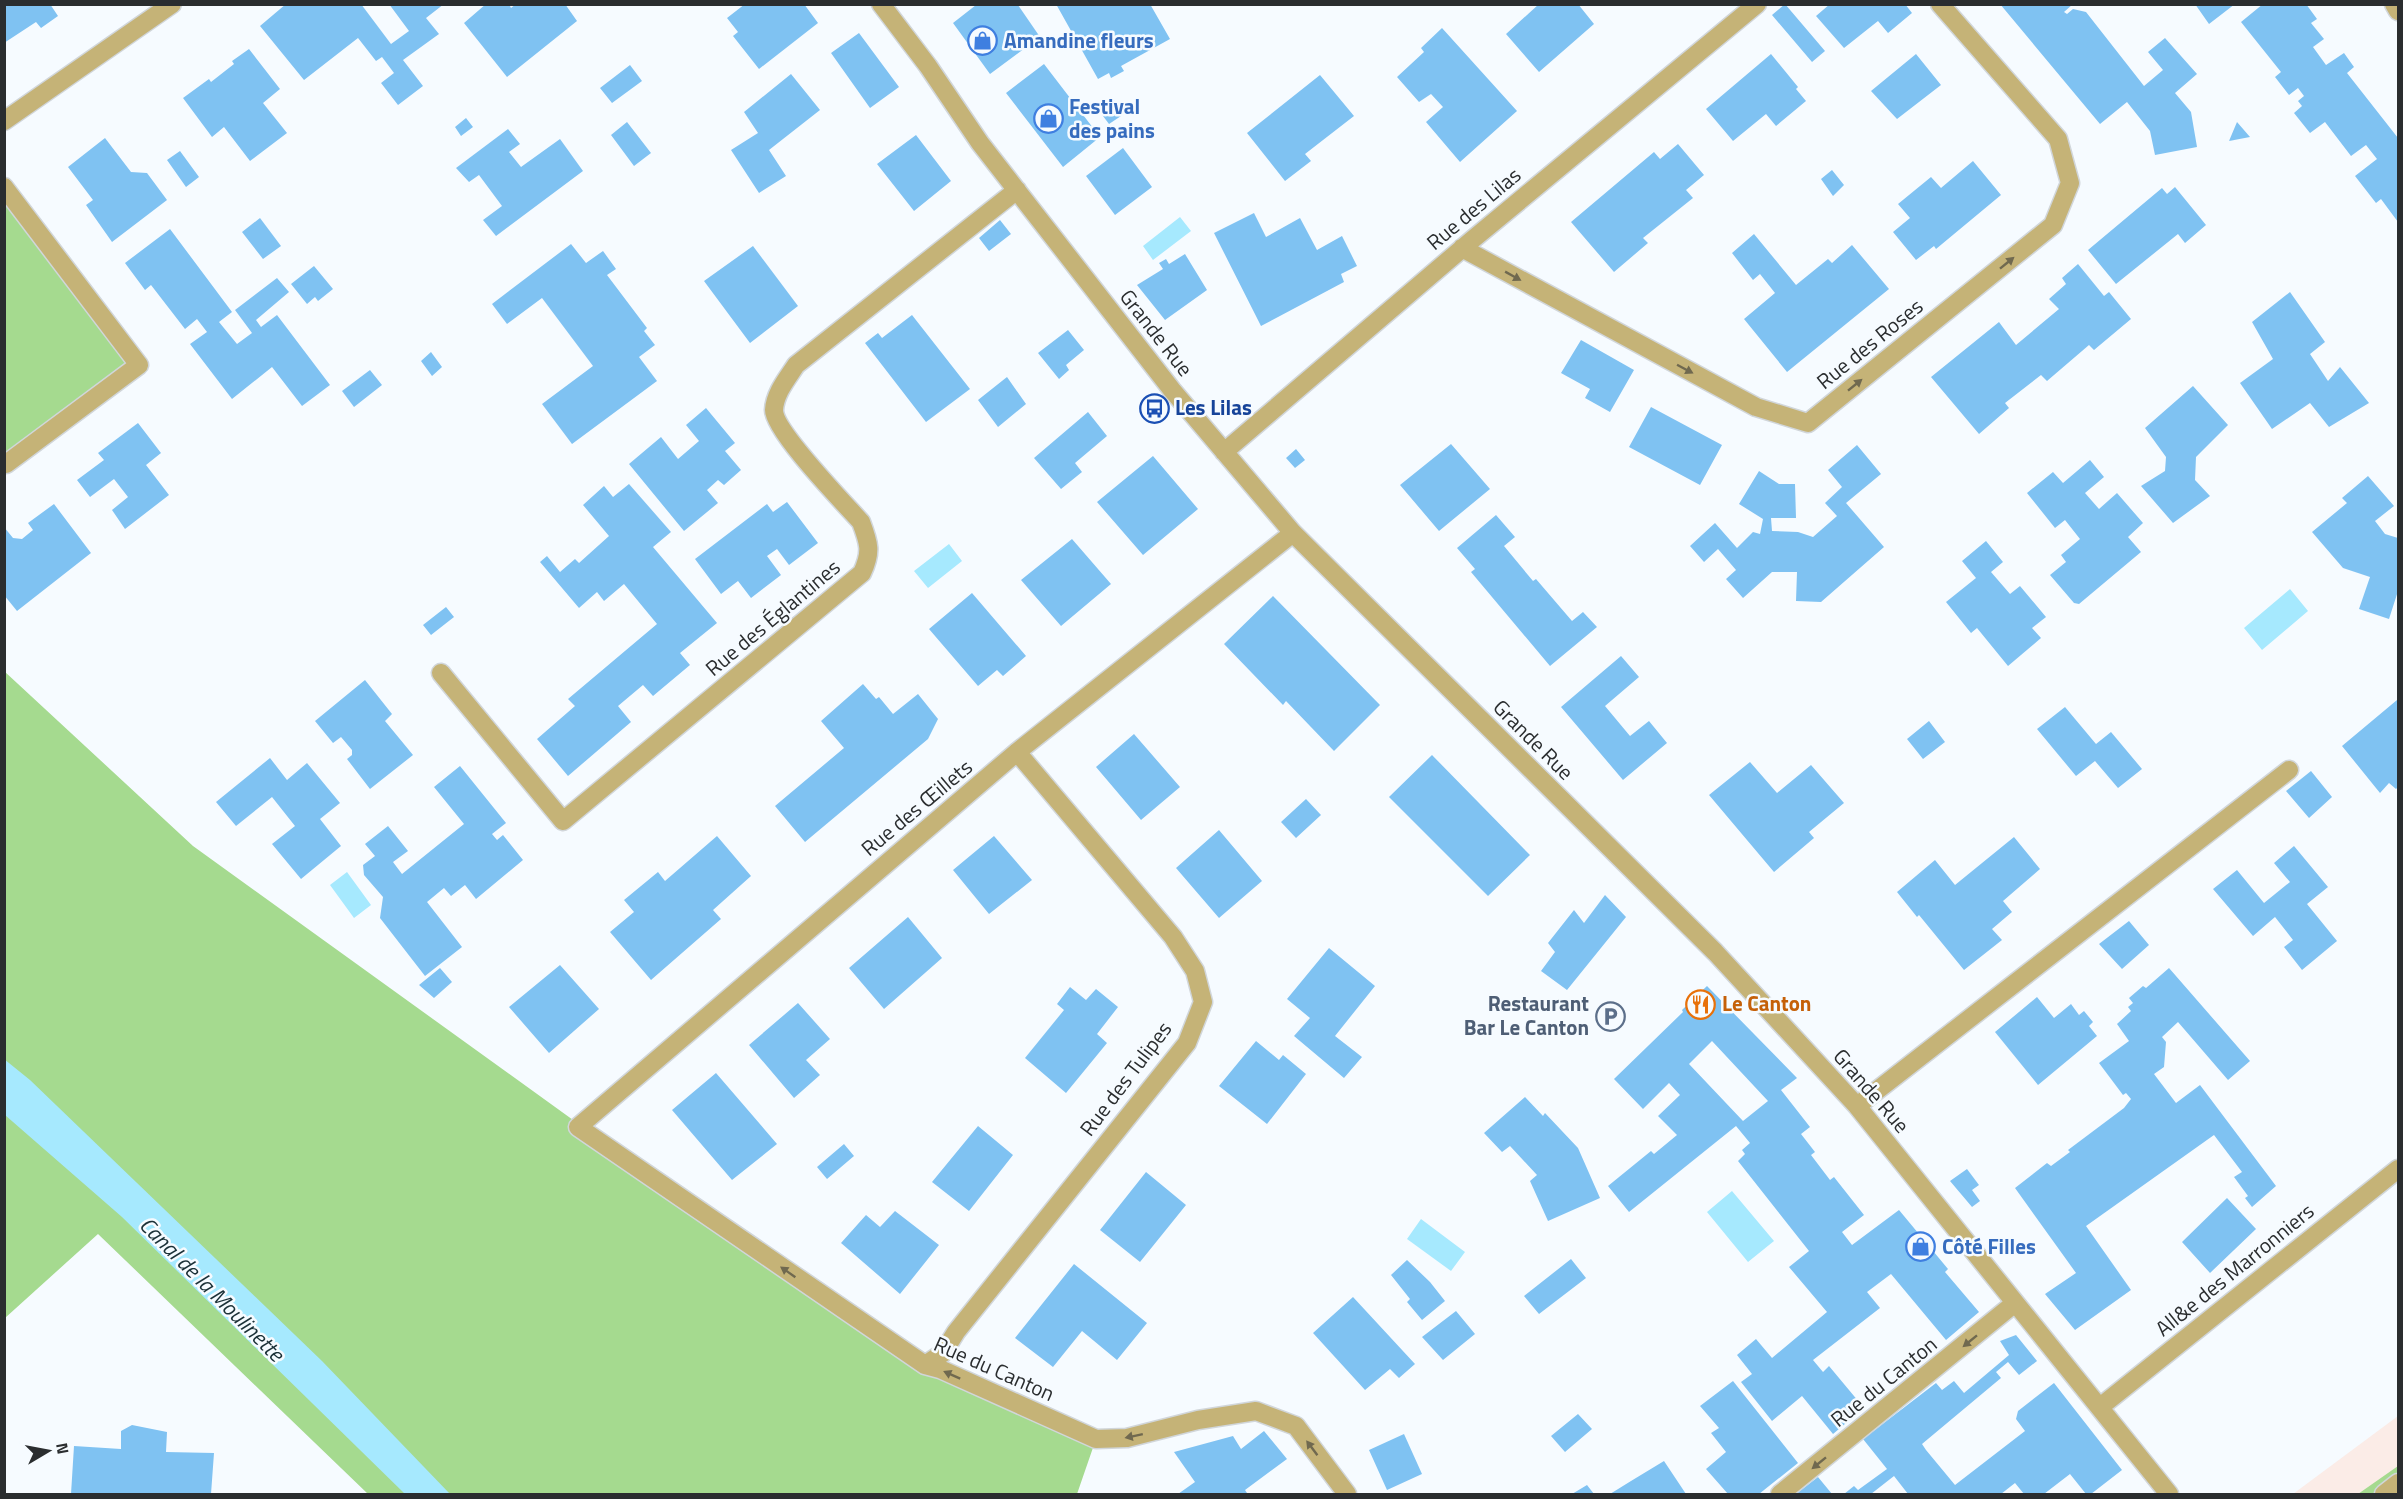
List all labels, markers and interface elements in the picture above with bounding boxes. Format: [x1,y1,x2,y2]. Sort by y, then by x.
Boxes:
place label: Amandine fleurs [1004,24,1154,56]
shop icon: Amandine fleurs [967,25,999,57]
place label: Festival des pains [1069,90,1155,146]
shop icon: Festival des pains [1032,103,1064,135]
street label: Rue des Lilas [1419,159,1528,258]
one-way arrow [1999,256,2015,269]
one-way arrow [1505,271,1522,281]
street label: Grande Rue [1112,282,1201,383]
street label: Rue des Roses [1809,290,1930,396]
one-way arrow [1677,364,1694,374]
one-way arrow [1847,379,1862,392]
place label: Les Lilas [1175,391,1252,423]
bus stop icon: Les Lilas [1138,392,1170,424]
street label: Rue des Églantines [698,551,847,683]
street label: Grande Rue [1486,692,1581,787]
street label: Rue des Œillets [854,751,979,863]
place label: Restaurant Bar Le Canton [1464,987,1589,1043]
place label: Le Canton [1722,987,1811,1019]
restaurant icon: Le Canton [1685,988,1717,1020]
parking icon: Restaurant Bar Le Canton [1594,1000,1626,1032]
street label: Rue des Tulipes [1071,1014,1179,1143]
street label: Grande Rue [1826,1041,1918,1140]
street label: All&e des Marronniers [2148,1195,2321,1343]
water label: Canal de la Moulinette [132,1209,294,1371]
place label: Côté Filles [1942,1230,2036,1262]
shop icon: Côté Filles [1905,1231,1937,1263]
one-way arrow [781,1266,797,1278]
street label: Rue du Canton [929,1327,1060,1409]
street label: Rue du Canton [1823,1328,1944,1434]
one-way arrow [1963,1334,1978,1346]
one-way arrow [943,1370,961,1380]
north arrow [18,1421,78,1481]
one-way arrow [1124,1432,1143,1441]
one-way arrow [1307,1440,1319,1455]
text: N [50,1441,76,1456]
one-way arrow [1811,1457,1827,1470]

